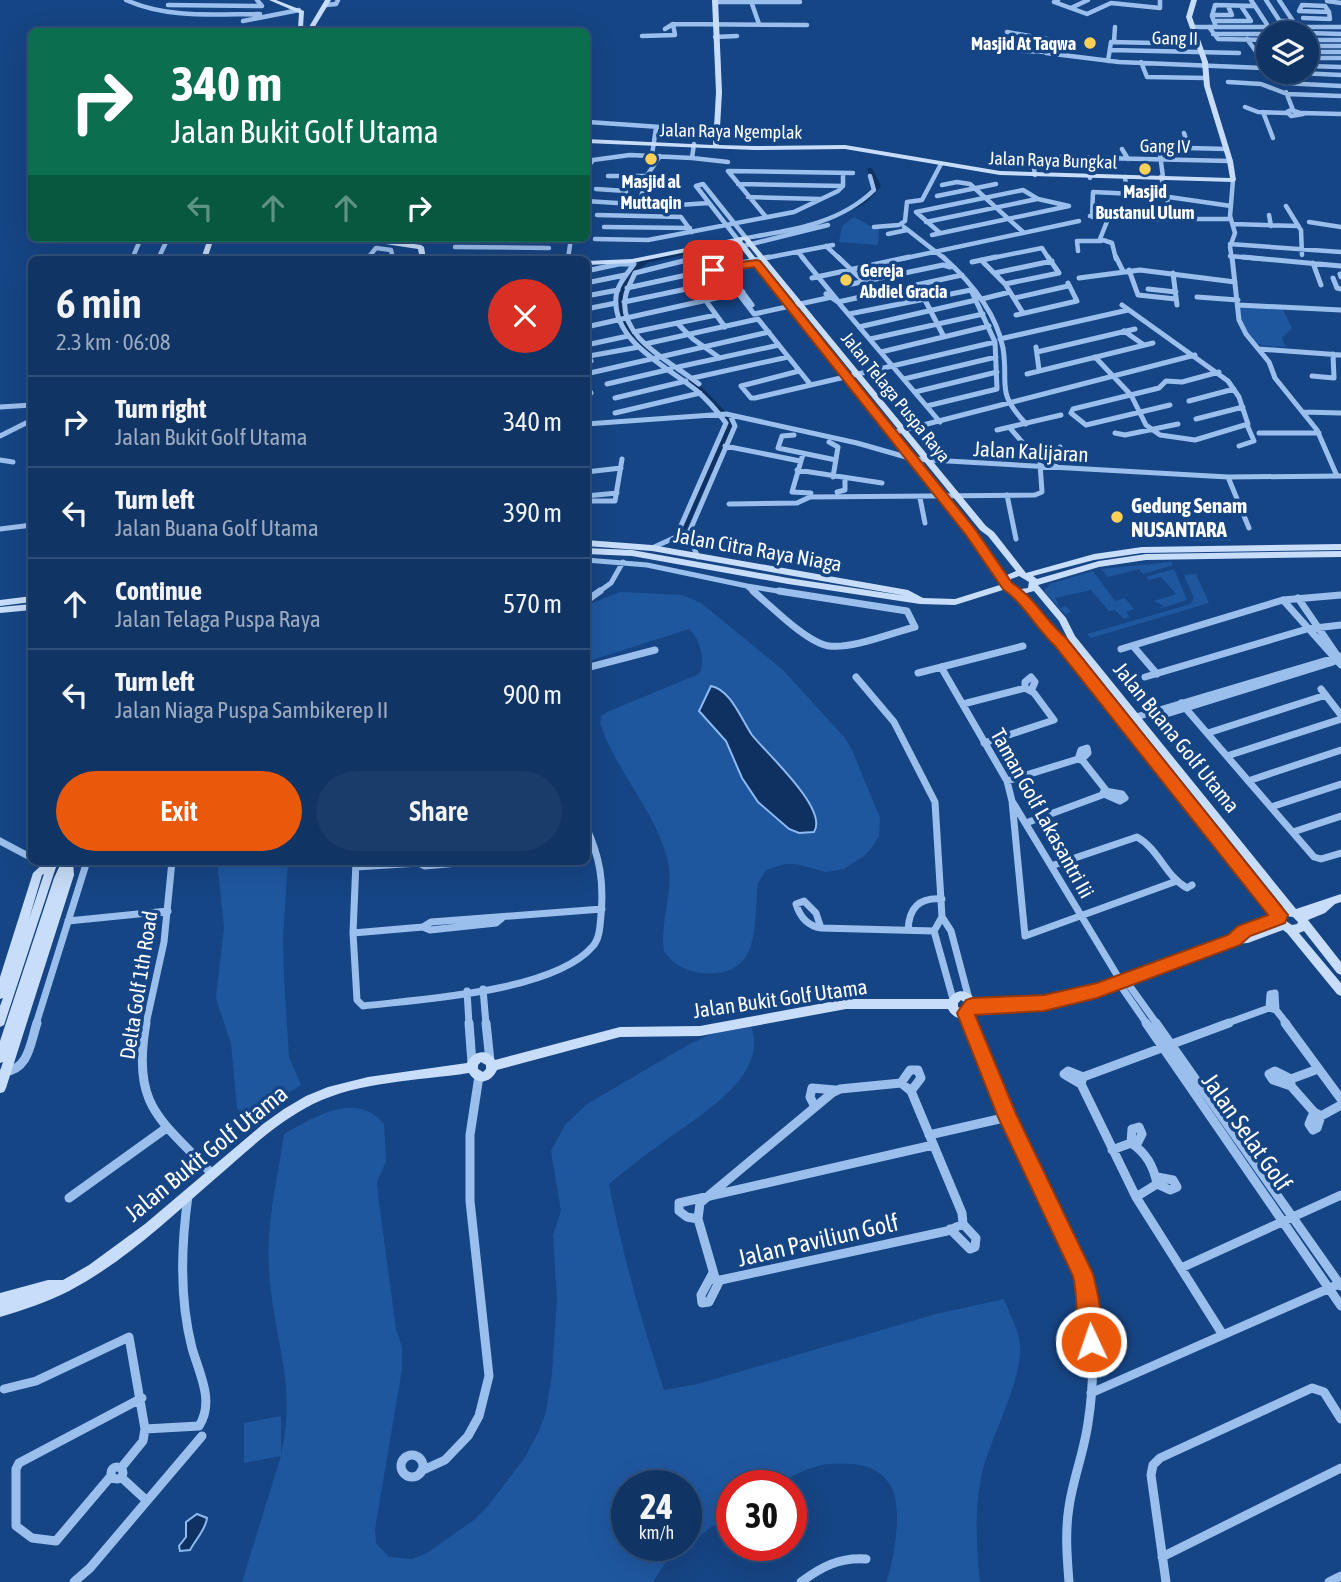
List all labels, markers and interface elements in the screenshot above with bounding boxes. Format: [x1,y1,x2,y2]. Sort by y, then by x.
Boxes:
map controls [1256,21,1319,84]
button: layers [1256,21,1319,84]
street label: Gang II [1152,27,1198,49]
place label: Masjid At Taqwa [971,33,1076,54]
marker: Masjid At Taqwa [1082,35,1098,51]
text: 340 m [171,55,282,111]
icon: right [56,56,147,147]
text: Jalan Bukit Golf Utama [171,113,439,150]
street label: Jalan Raya Ngemplak [660,119,803,143]
street label: Gang IV [1140,135,1190,157]
street label: Jalan Raya Bungkal [988,147,1118,173]
marker: Masjid al Muttaqin [643,151,659,167]
marker: Masjid Bustanul Ulum [1137,161,1153,177]
place label: Masjid al Muttaqin [621,171,682,213]
place label: Masjid Bustanul Ulum [1096,181,1194,223]
icon: left [181,189,219,227]
icon: ahead [254,189,292,227]
icon: ahead [327,189,365,227]
icon: right [400,189,438,227]
pin [683,240,743,300]
icon: arrive [694,251,732,289]
place label: Gereja Abdiel Gracia [859,260,947,302]
marker: Gereja Abdiel Gracia [838,272,854,288]
text: 6 min [56,279,142,327]
button: close [488,279,562,353]
street label: Jalan Telaga Puspa Raya [837,328,955,466]
text: 2.3 km · 06:08 [56,329,171,355]
text: Turn right [115,394,206,424]
icon: right [56,403,94,441]
text: 340 m [503,407,562,437]
text: Jalan Bukit Golf Utama [115,424,307,450]
street label: Jalan Kalijaran [973,436,1089,466]
text: Turn left [115,485,195,515]
place label: Gedung Senam NUSANTARA [1131,493,1247,541]
icon: left [56,494,94,532]
text: 390 m [503,498,562,528]
marker: Gedung Senam NUSANTARA [1109,509,1125,525]
text: Jalan Buana Golf Utama [115,515,319,541]
street label: Jalan Citra Raya Niaga [672,522,844,576]
text: Continue [115,576,202,606]
icon: ahead [56,585,94,623]
text: 570 m [503,589,562,619]
text: Jalan Telaga Puspa Raya [115,606,321,632]
street label: Jalan Buana Golf Utama [1109,657,1245,817]
text: Turn left [115,667,195,697]
icon: left [56,676,94,714]
text: 900 m [503,680,562,710]
text: Jalan Niaga Puspa Sambikerep II [115,697,388,723]
street label: Taman Golf Lakasantri Iii [986,724,1100,902]
button: Exit [56,771,302,851]
button: Share [316,771,562,851]
street label: Delta Golf 1th Road [114,909,162,1061]
street label: Jalan Bukit Golf Utama [691,974,869,1022]
street label: Jalan Selat Golf [1197,1068,1298,1196]
street label: Jalan Bukit Golf Utama [119,1079,293,1227]
street label: Jalan Paviliun Golf [735,1208,902,1272]
position arrow [1054,1305,1128,1379]
speed limit sign: 30 [716,1470,807,1561]
text: 24 [640,1486,673,1526]
text: km/h [639,1522,674,1543]

